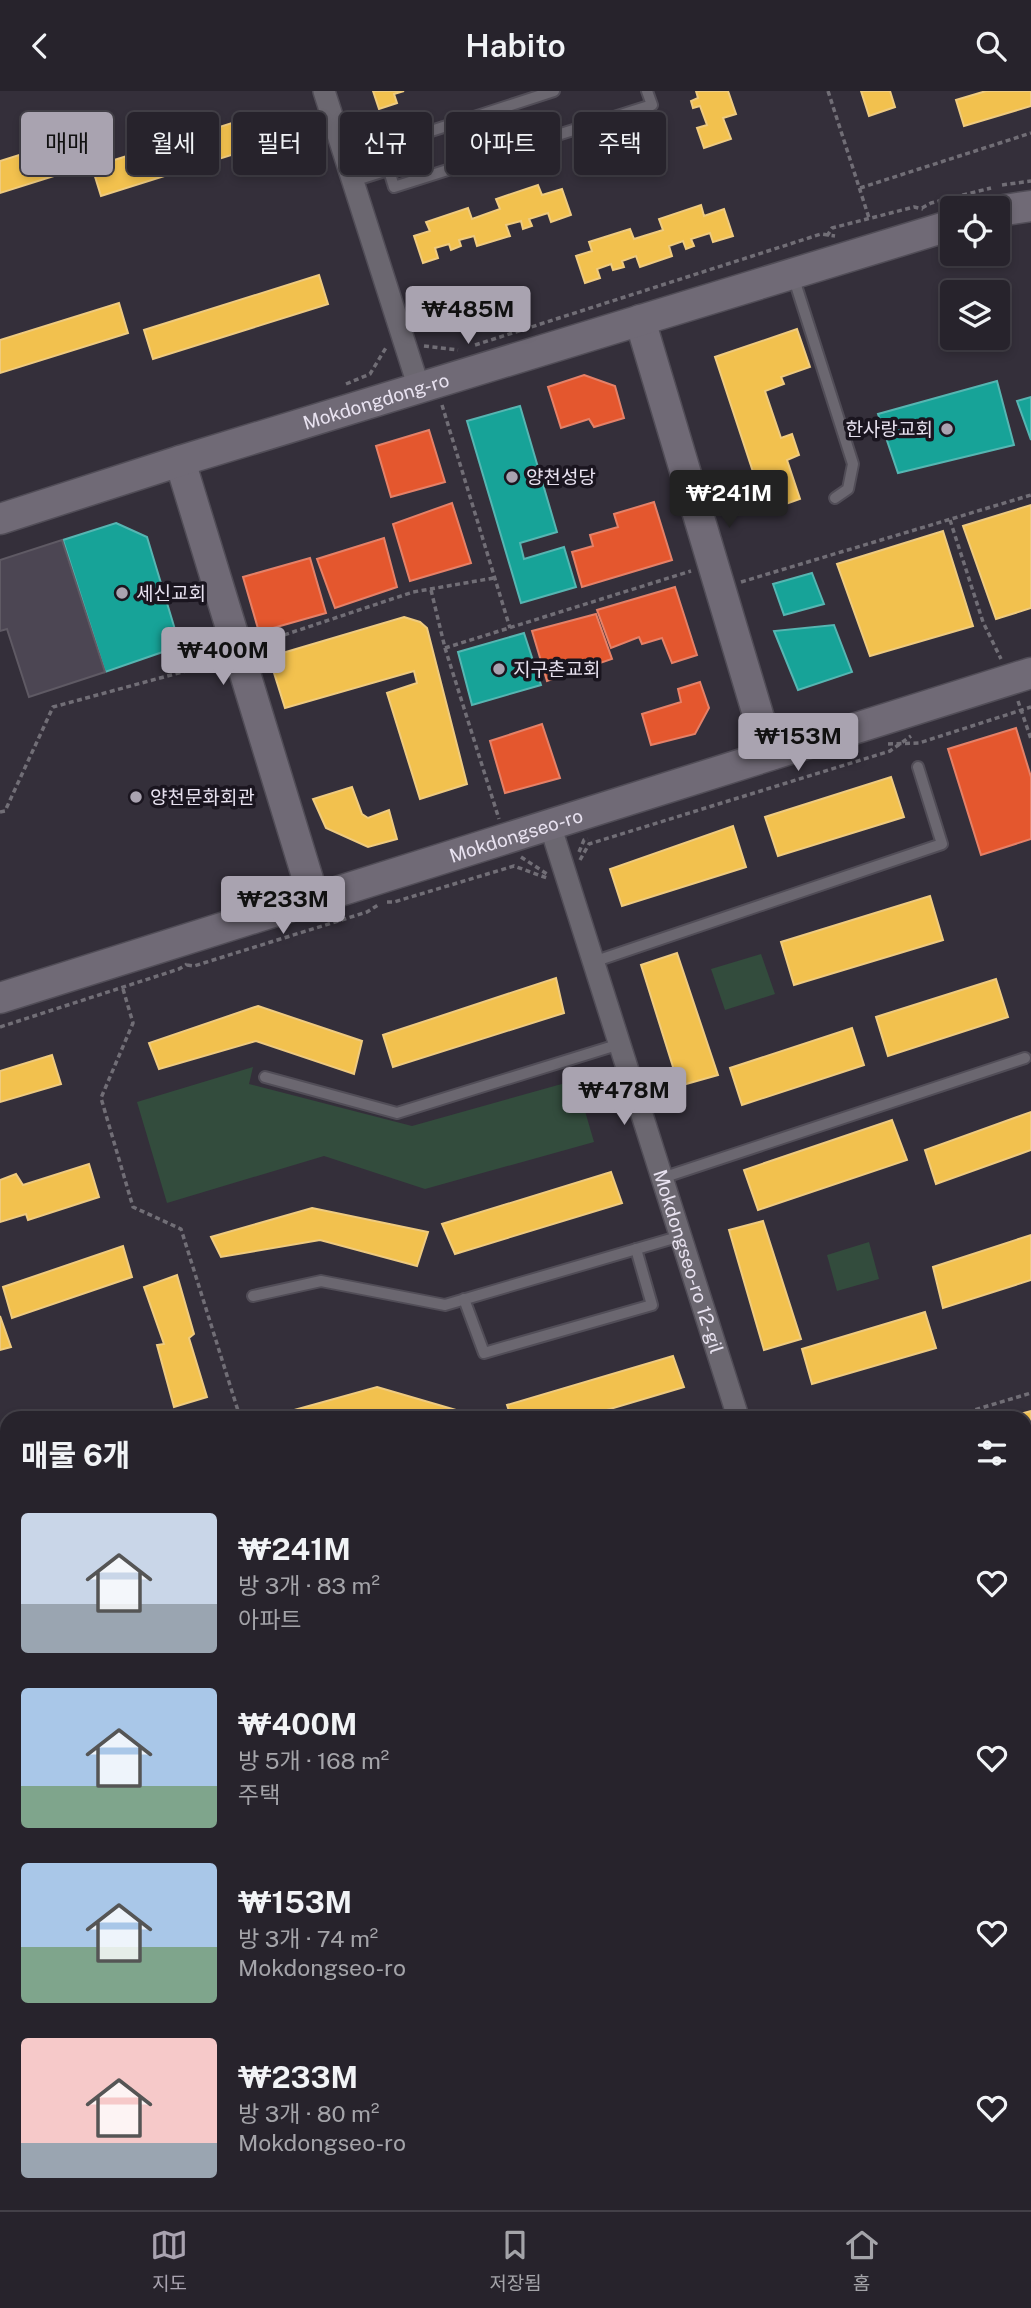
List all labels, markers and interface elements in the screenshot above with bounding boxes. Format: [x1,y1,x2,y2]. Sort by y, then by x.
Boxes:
icon: back [21,27,59,65]
text: Habito [465,27,566,64]
icon: search [972,27,1010,65]
chip: 매매 [21,112,113,175]
chip: 월세 [127,112,219,175]
chip: 필터 [233,112,326,175]
chip: 신규 [340,112,432,175]
chip: 아파트 [446,112,560,175]
chip: 주택 [574,112,666,175]
map controls [940,196,1010,350]
button: locate [940,196,1010,266]
button: layers [940,280,1010,350]
pin: ₩485M [419,287,517,346]
text: ₩485M [422,295,514,322]
street label: Mokdongdong-ro [300,368,452,434]
place label: 한사랑교회 [846,418,933,440]
marker: 한사랑교회 [939,421,955,437]
place label: 양천성당 [526,466,596,488]
marker: 양천성당 [504,469,520,485]
pin: ₩241M [680,471,778,530]
text: ₩241M [686,479,772,506]
place label: 세신교회 [136,582,206,604]
marker: 세신교회 [114,585,130,601]
pin: ₩400M [174,627,272,687]
text: ₩400M [177,636,269,663]
place label: 지구촌교회 [513,658,600,680]
marker: 지구촌교회 [491,661,507,677]
pin: ₩153M [749,713,847,773]
text: ₩153M [754,722,842,749]
place label: 양천문화회관 [150,786,255,808]
marker: 양천문화회관 [128,789,144,805]
street label: Mokdongseo-ro [446,804,585,867]
pin: ₩233M [234,877,332,936]
text: ₩233M [237,885,329,912]
pin: ₩478M [575,1067,673,1127]
text: ₩478M [578,1076,670,1103]
street label: Mokdongseo-ro 12-gil [649,1167,728,1356]
icon: filters [973,1434,1011,1472]
text: 매물 6개 [21,1437,130,1473]
text: ₩241M [238,1531,351,1567]
icon: home [77,1541,161,1625]
icon: heart [973,1564,1011,1602]
text: 방 3개 · 83 m² [238,1572,380,1599]
text: 아파트 [238,1606,301,1633]
text: ₩400M [238,1706,357,1742]
icon: home [77,1716,161,1800]
icon: heart [973,1739,1011,1777]
text: 방 5개 · 168 m² [238,1747,389,1774]
text: 주택 [238,1781,280,1808]
text: ₩153M [238,1884,352,1920]
icon: home [77,1891,161,1975]
icon: heart [973,1914,1011,1952]
text: 방 3개 · 74 m² [238,1925,378,1952]
text: Mokdongseo-ro [238,1954,406,1981]
text: ₩233M [238,2059,358,2095]
icon: home [77,2066,161,2150]
icon: heart [973,2089,1011,2127]
text: 방 3개 · 80 m² [238,2100,379,2127]
text: Mokdongseo-ro [238,2129,406,2156]
tab: 지도 [150,2226,188,2295]
tab: 저장됨 [489,2226,542,2295]
tab: 홈 [843,2226,881,2295]

